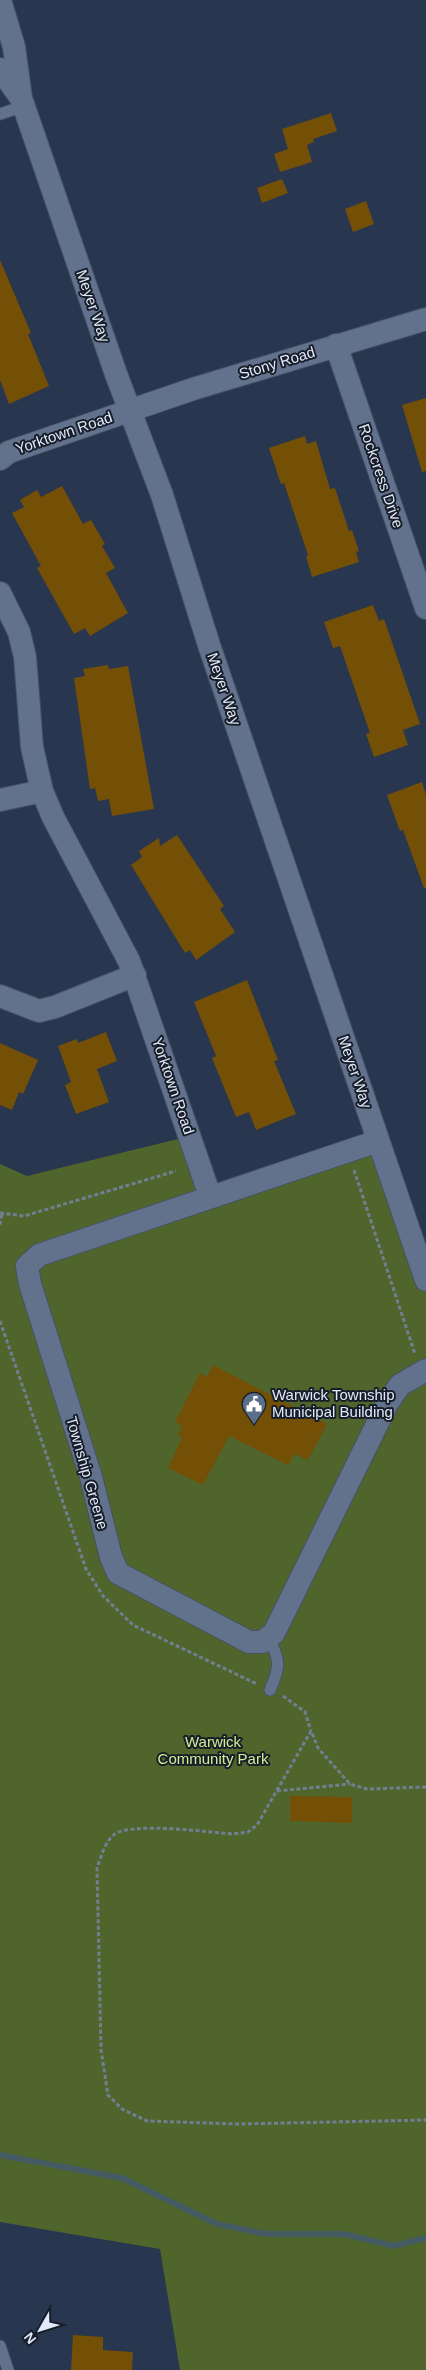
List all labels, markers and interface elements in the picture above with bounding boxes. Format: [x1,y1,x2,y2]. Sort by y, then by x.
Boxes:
street label: Meyer Way [73,267,114,345]
street label: Stony Road [237,343,317,382]
street label: Yorktown Road [13,408,114,457]
street label: Rockcress Drive [356,421,407,530]
street label: Meyer Way [204,650,245,728]
street label: Meyer Way [335,1033,376,1111]
street label: Yorktown Road [149,1035,198,1136]
place label: Warwick Township Municipal Building [272,1386,395,1420]
public building icon: Warwick Township Municipal Building [241,1391,267,1425]
street label: Township Greene [63,1414,112,1531]
park label: Warwick Community Park [158,1733,269,1767]
north arrow [15,2305,65,2355]
text: N [20,2329,39,2347]

